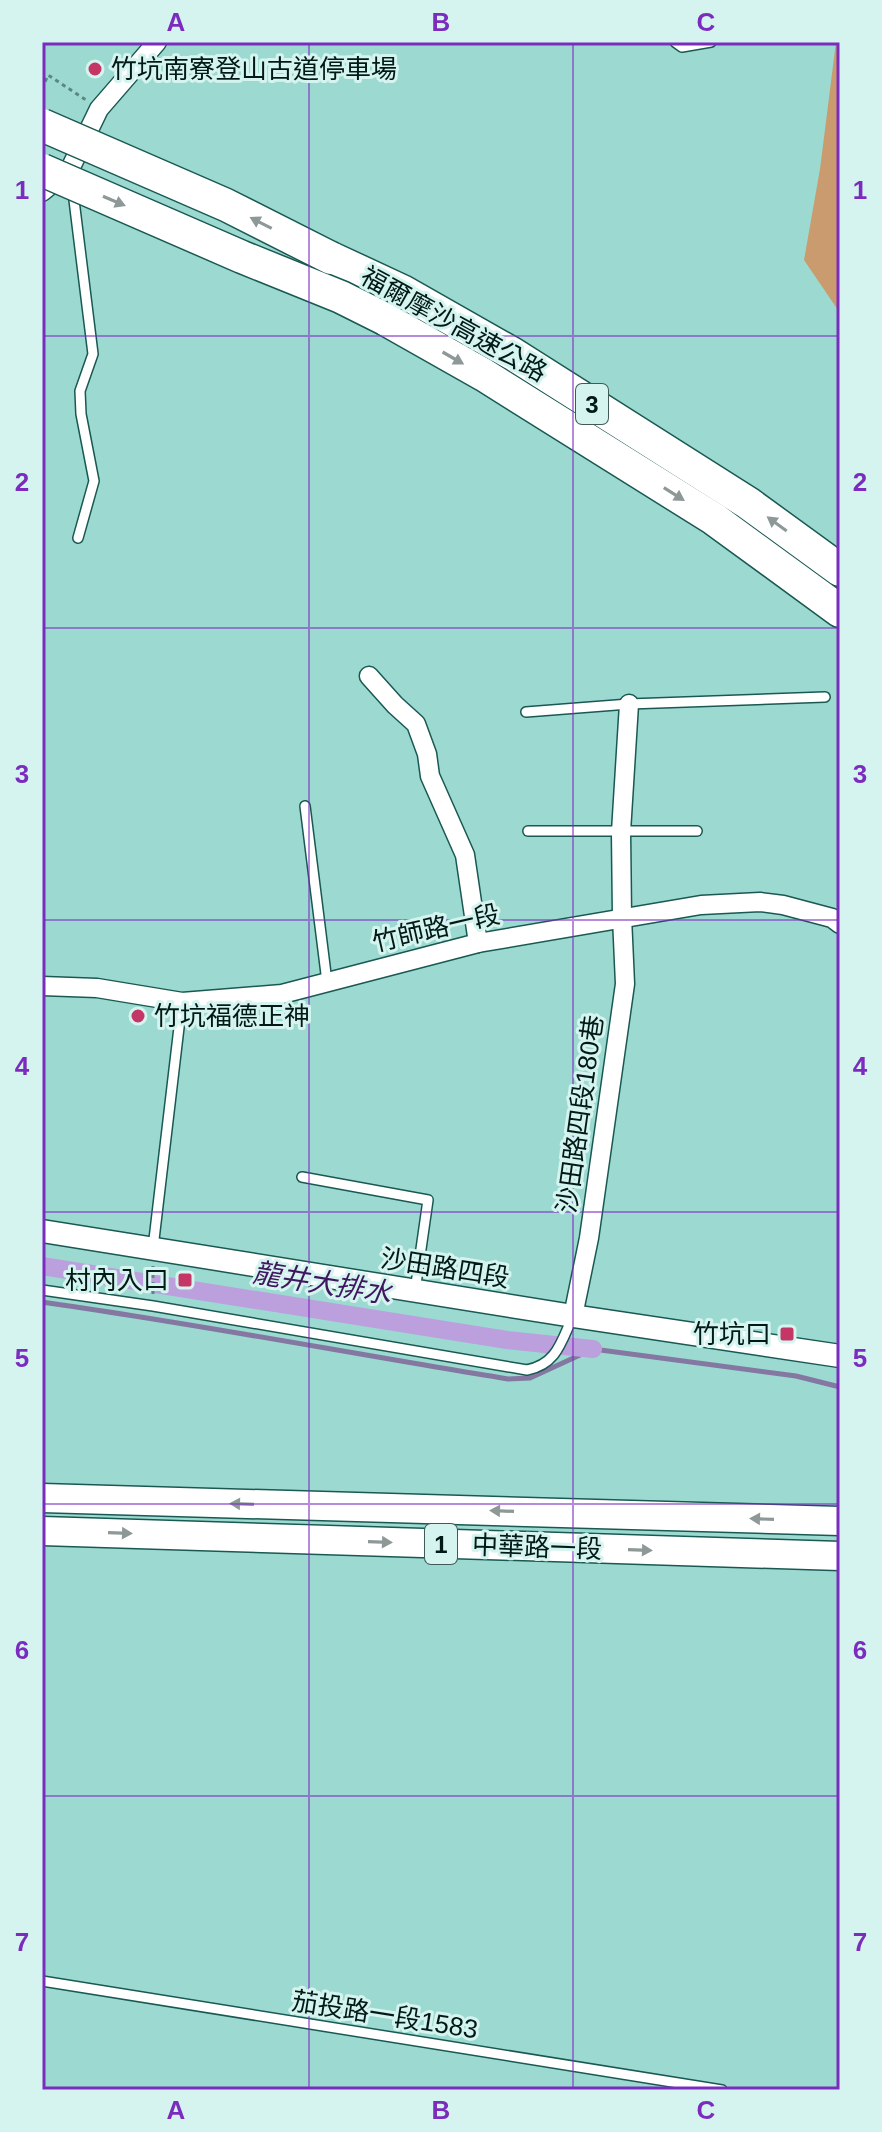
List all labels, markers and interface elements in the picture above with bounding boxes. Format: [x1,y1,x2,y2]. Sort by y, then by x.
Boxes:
text: A [167,7,186,37]
text: B [432,7,450,37]
text: C [697,7,716,37]
place label: 竹坑南寮登山古道停車場 [111,54,397,84]
marker: 竹坑南寮登山古道停車場 [86,60,104,78]
text: 1 [15,175,29,205]
text: 1 [853,175,867,205]
one-way arrow [102,195,125,208]
one-way arrow [250,216,273,229]
street label: 福爾摩沙高速公路 [356,260,552,388]
one-way arrow [441,351,464,365]
road number: 3 [576,384,608,424]
text: 2 [15,467,29,497]
text: 2 [853,467,867,497]
one-way arrow [663,486,685,500]
one-way arrow [766,516,788,532]
text: 3 [15,759,29,789]
text: 3 [853,759,867,789]
street label: 竹師路一段 [369,899,503,957]
place label: 竹坑福德正神 [154,1001,310,1031]
marker: 竹坑福德正神 [129,1007,147,1025]
street label: 沙田路四段180巷 [551,1013,609,1215]
text: 4 [15,1051,30,1081]
text: 4 [853,1051,868,1081]
street label: 沙田路四段 [378,1243,512,1293]
water label: 龍井大排水 [250,1257,396,1310]
place label: 村內入口 [65,1265,169,1295]
marker: 村內入口 [176,1271,194,1289]
place label: 竹坑口 [693,1319,771,1349]
marker: 竹坑口 [778,1325,796,1343]
text: 5 [15,1343,29,1373]
text: 5 [853,1343,867,1373]
one-way arrow [229,1498,254,1510]
one-way arrow [489,1505,514,1518]
one-way arrow [749,1513,774,1525]
road number: 1 [425,1524,457,1564]
one-way arrow [108,1527,133,1540]
street label: 中華路一段 [472,1530,602,1564]
one-way arrow [368,1535,393,1548]
one-way arrow [628,1544,653,1557]
text: 6 [15,1635,29,1665]
text: 6 [853,1635,867,1665]
text: 7 [15,1927,29,1957]
text: 7 [853,1927,867,1957]
street label: 茄投路一段1583 [290,1985,480,2045]
text: A [167,2095,186,2125]
text: B [432,2095,450,2125]
text: C [697,2095,716,2125]

